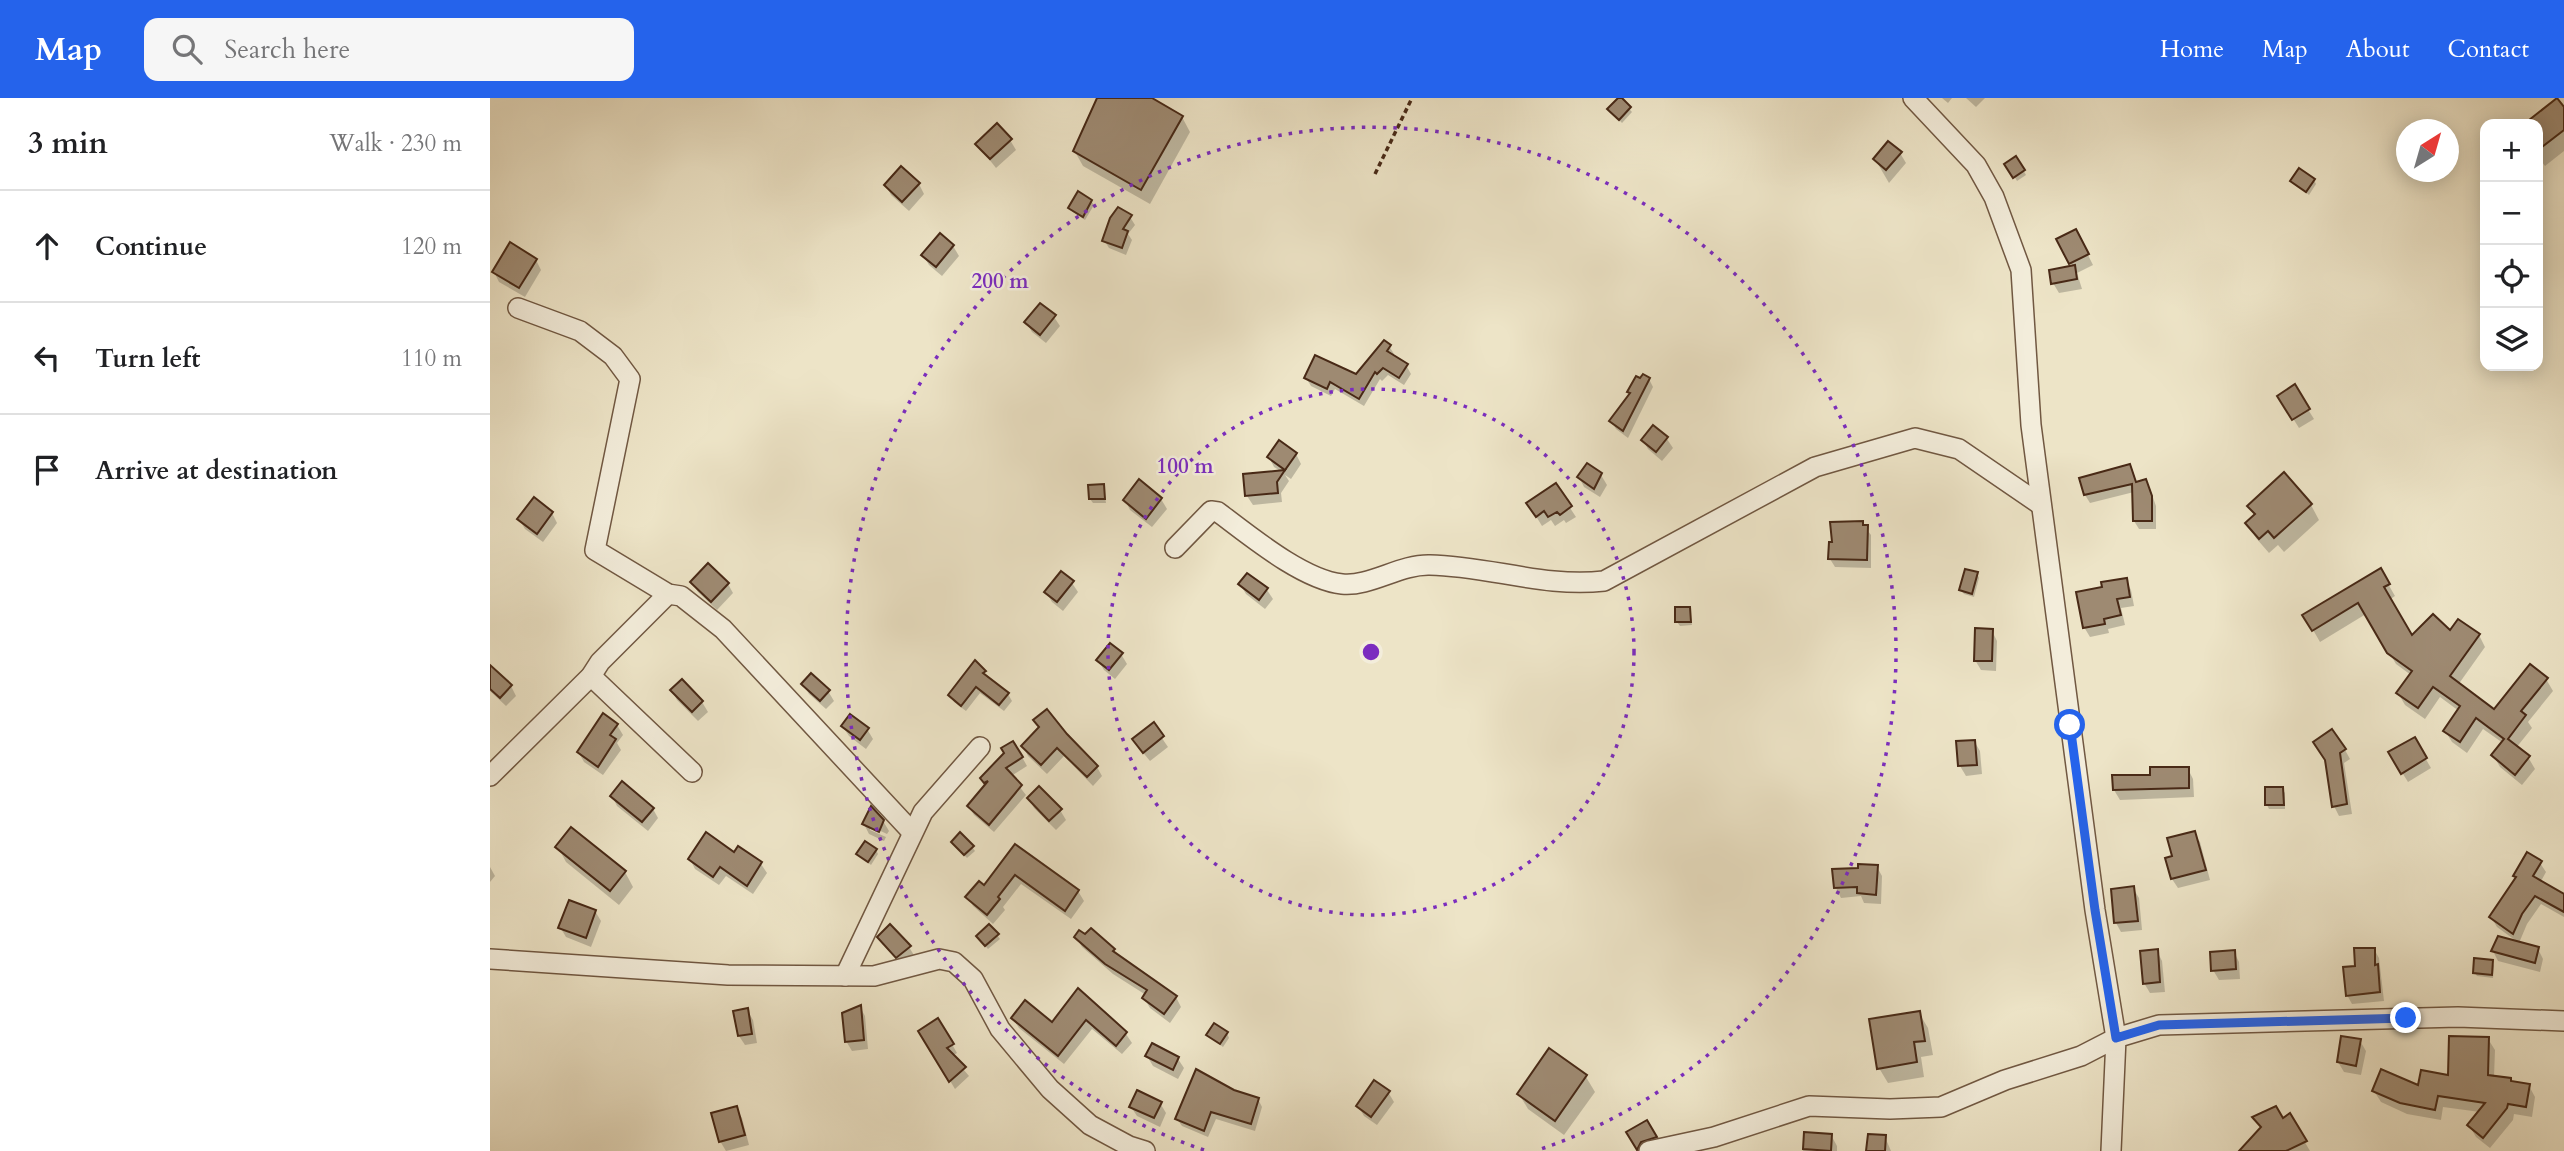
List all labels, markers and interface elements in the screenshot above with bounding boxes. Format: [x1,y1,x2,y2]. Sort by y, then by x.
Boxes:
search box [144,18,634,81]
text: Map [35,27,102,72]
icon: search [168,30,206,68]
text: Search here [224,32,350,67]
text: Home [2160,33,2224,66]
text: Map [2262,33,2308,66]
text: About [2346,33,2410,66]
text: Contact [2448,33,2529,66]
north arrow [2396,119,2459,182]
map controls [2480,119,2543,371]
button: + [2480,119,2543,182]
text: 3 min [28,123,108,164]
text: Walk · 230 m [329,128,462,159]
button: − [2480,182,2543,245]
icon: ahead [28,227,66,265]
text: Continue [95,229,207,264]
text: 120 m [401,231,462,262]
button: locate [2480,245,2543,308]
text: 200 m [971,267,1029,296]
button: layers [2480,308,2543,371]
icon: left [28,339,66,377]
text: Turn left [95,341,200,376]
text: 110 m [401,343,462,374]
icon: arrive [28,451,66,489]
text: 100 m [1156,452,1214,481]
text: Arrive at destination [95,453,338,488]
centre of rings [1359,640,1383,664]
route start [2054,709,2085,740]
route end [2390,1002,2421,1033]

